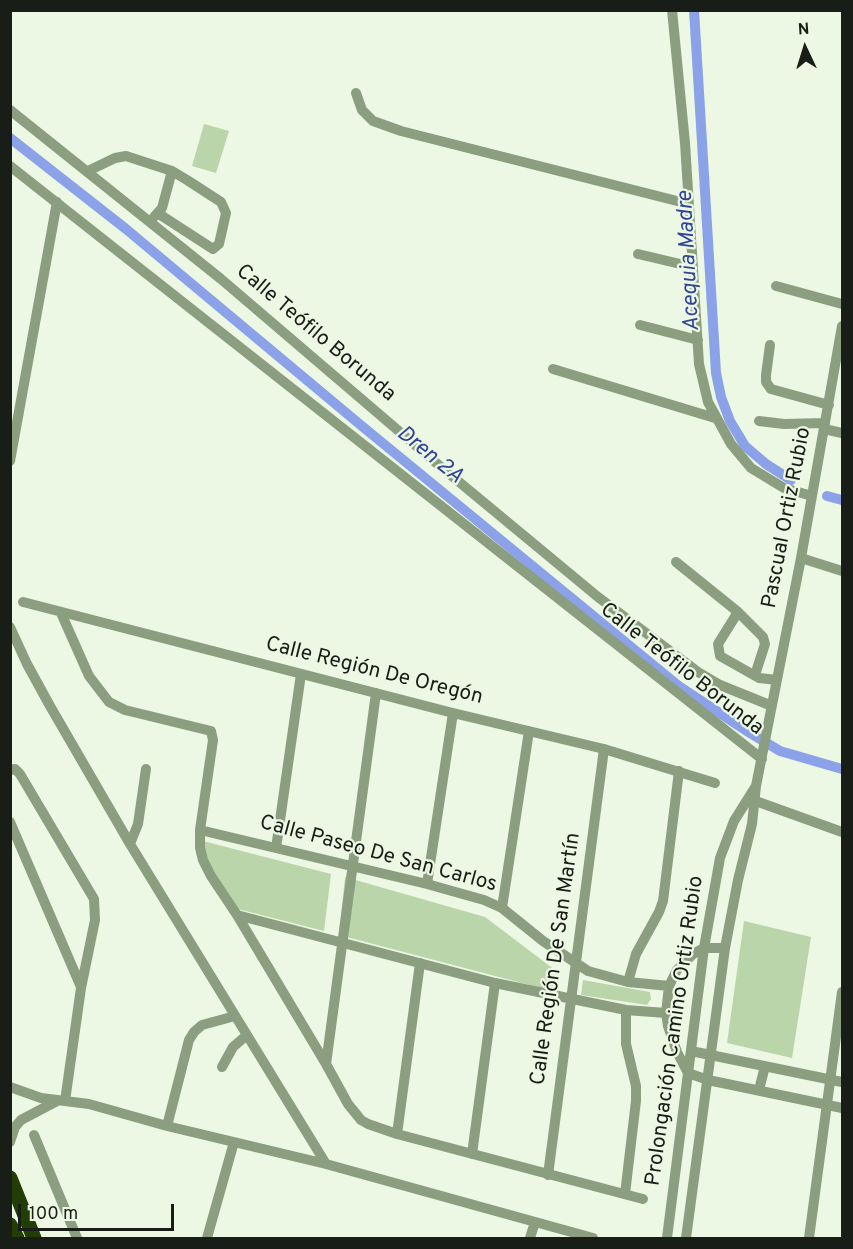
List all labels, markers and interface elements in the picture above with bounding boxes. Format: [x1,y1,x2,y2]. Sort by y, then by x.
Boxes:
north arrow [775,18,835,78]
text: N [797,20,810,40]
water label: Acequia Madre [673,190,707,332]
street label: Calle Teófilo Borunda [230,260,400,408]
water label: Dren 2A [390,421,468,491]
street label: Pascual Ortiz Rubio [758,425,818,611]
street label: Calle Teófilo Borunda [594,598,768,742]
street label: Calle Región De Oregón [263,633,485,711]
street label: Calle Paseo De San Carlos [257,811,499,899]
street label: Calle Región De San Martín [527,831,587,1087]
street label: Prolongación Camino Ortiz Rubio [642,874,710,1188]
scale bar [21,1192,177,1230]
text: 100 m [29,1203,78,1226]

